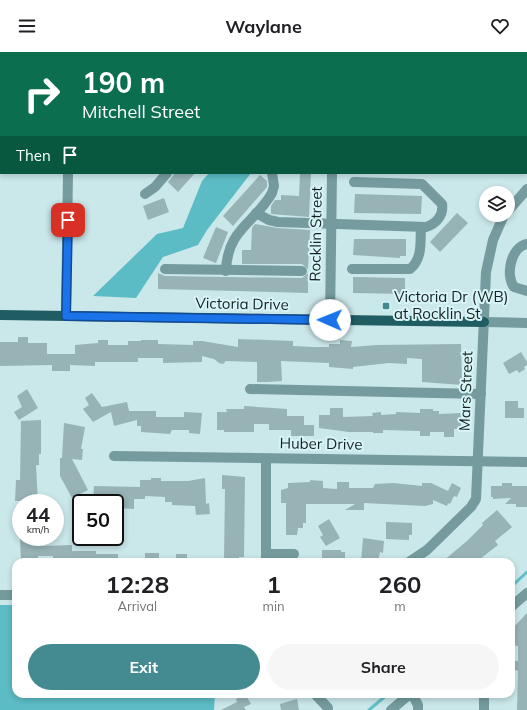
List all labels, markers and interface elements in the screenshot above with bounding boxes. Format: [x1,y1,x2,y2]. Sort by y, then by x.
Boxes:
icon: menu [16,15,38,37]
text: Waylane [225,15,302,38]
icon: heart [489,15,511,37]
text: 190 m [82,65,165,100]
icon: right [16,68,68,120]
text: Mitchell Street [82,100,200,123]
icon: arrive [59,144,81,166]
text: Then [16,146,51,165]
street label: Rocklin Street [305,186,326,282]
map controls [479,186,515,222]
button: layers [479,186,515,222]
pin [51,203,85,237]
icon: arrive [57,209,79,231]
place label: Victoria Dr (WB) at Rocklin St [394,287,509,323]
street label: Victoria Drive [195,293,289,314]
position arrow [309,299,351,341]
marker: Victoria Dr (WB) at Rocklin St [381,301,391,311]
street label: Mars Street [455,351,476,431]
street label: Huber Drive [279,433,363,454]
speed limit sign: 50 [72,494,124,546]
text: 44 [26,502,50,527]
text: km/h [27,523,49,536]
text: 12:28 [106,569,169,599]
text: 1 [266,569,281,599]
text: 260 [378,569,421,599]
text: Arrival [117,598,157,614]
text: min [263,598,285,614]
text: m [394,598,406,614]
button: Exit [28,644,260,690]
button: Share [268,644,499,690]

